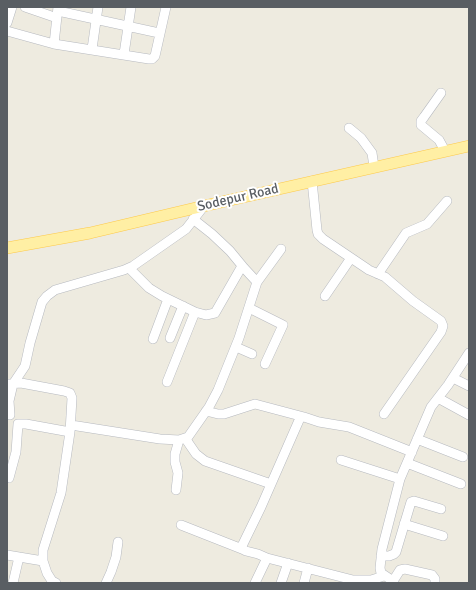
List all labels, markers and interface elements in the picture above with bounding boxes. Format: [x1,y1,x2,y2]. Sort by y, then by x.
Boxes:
street label: Sodepur Road [196,181,280,215]

